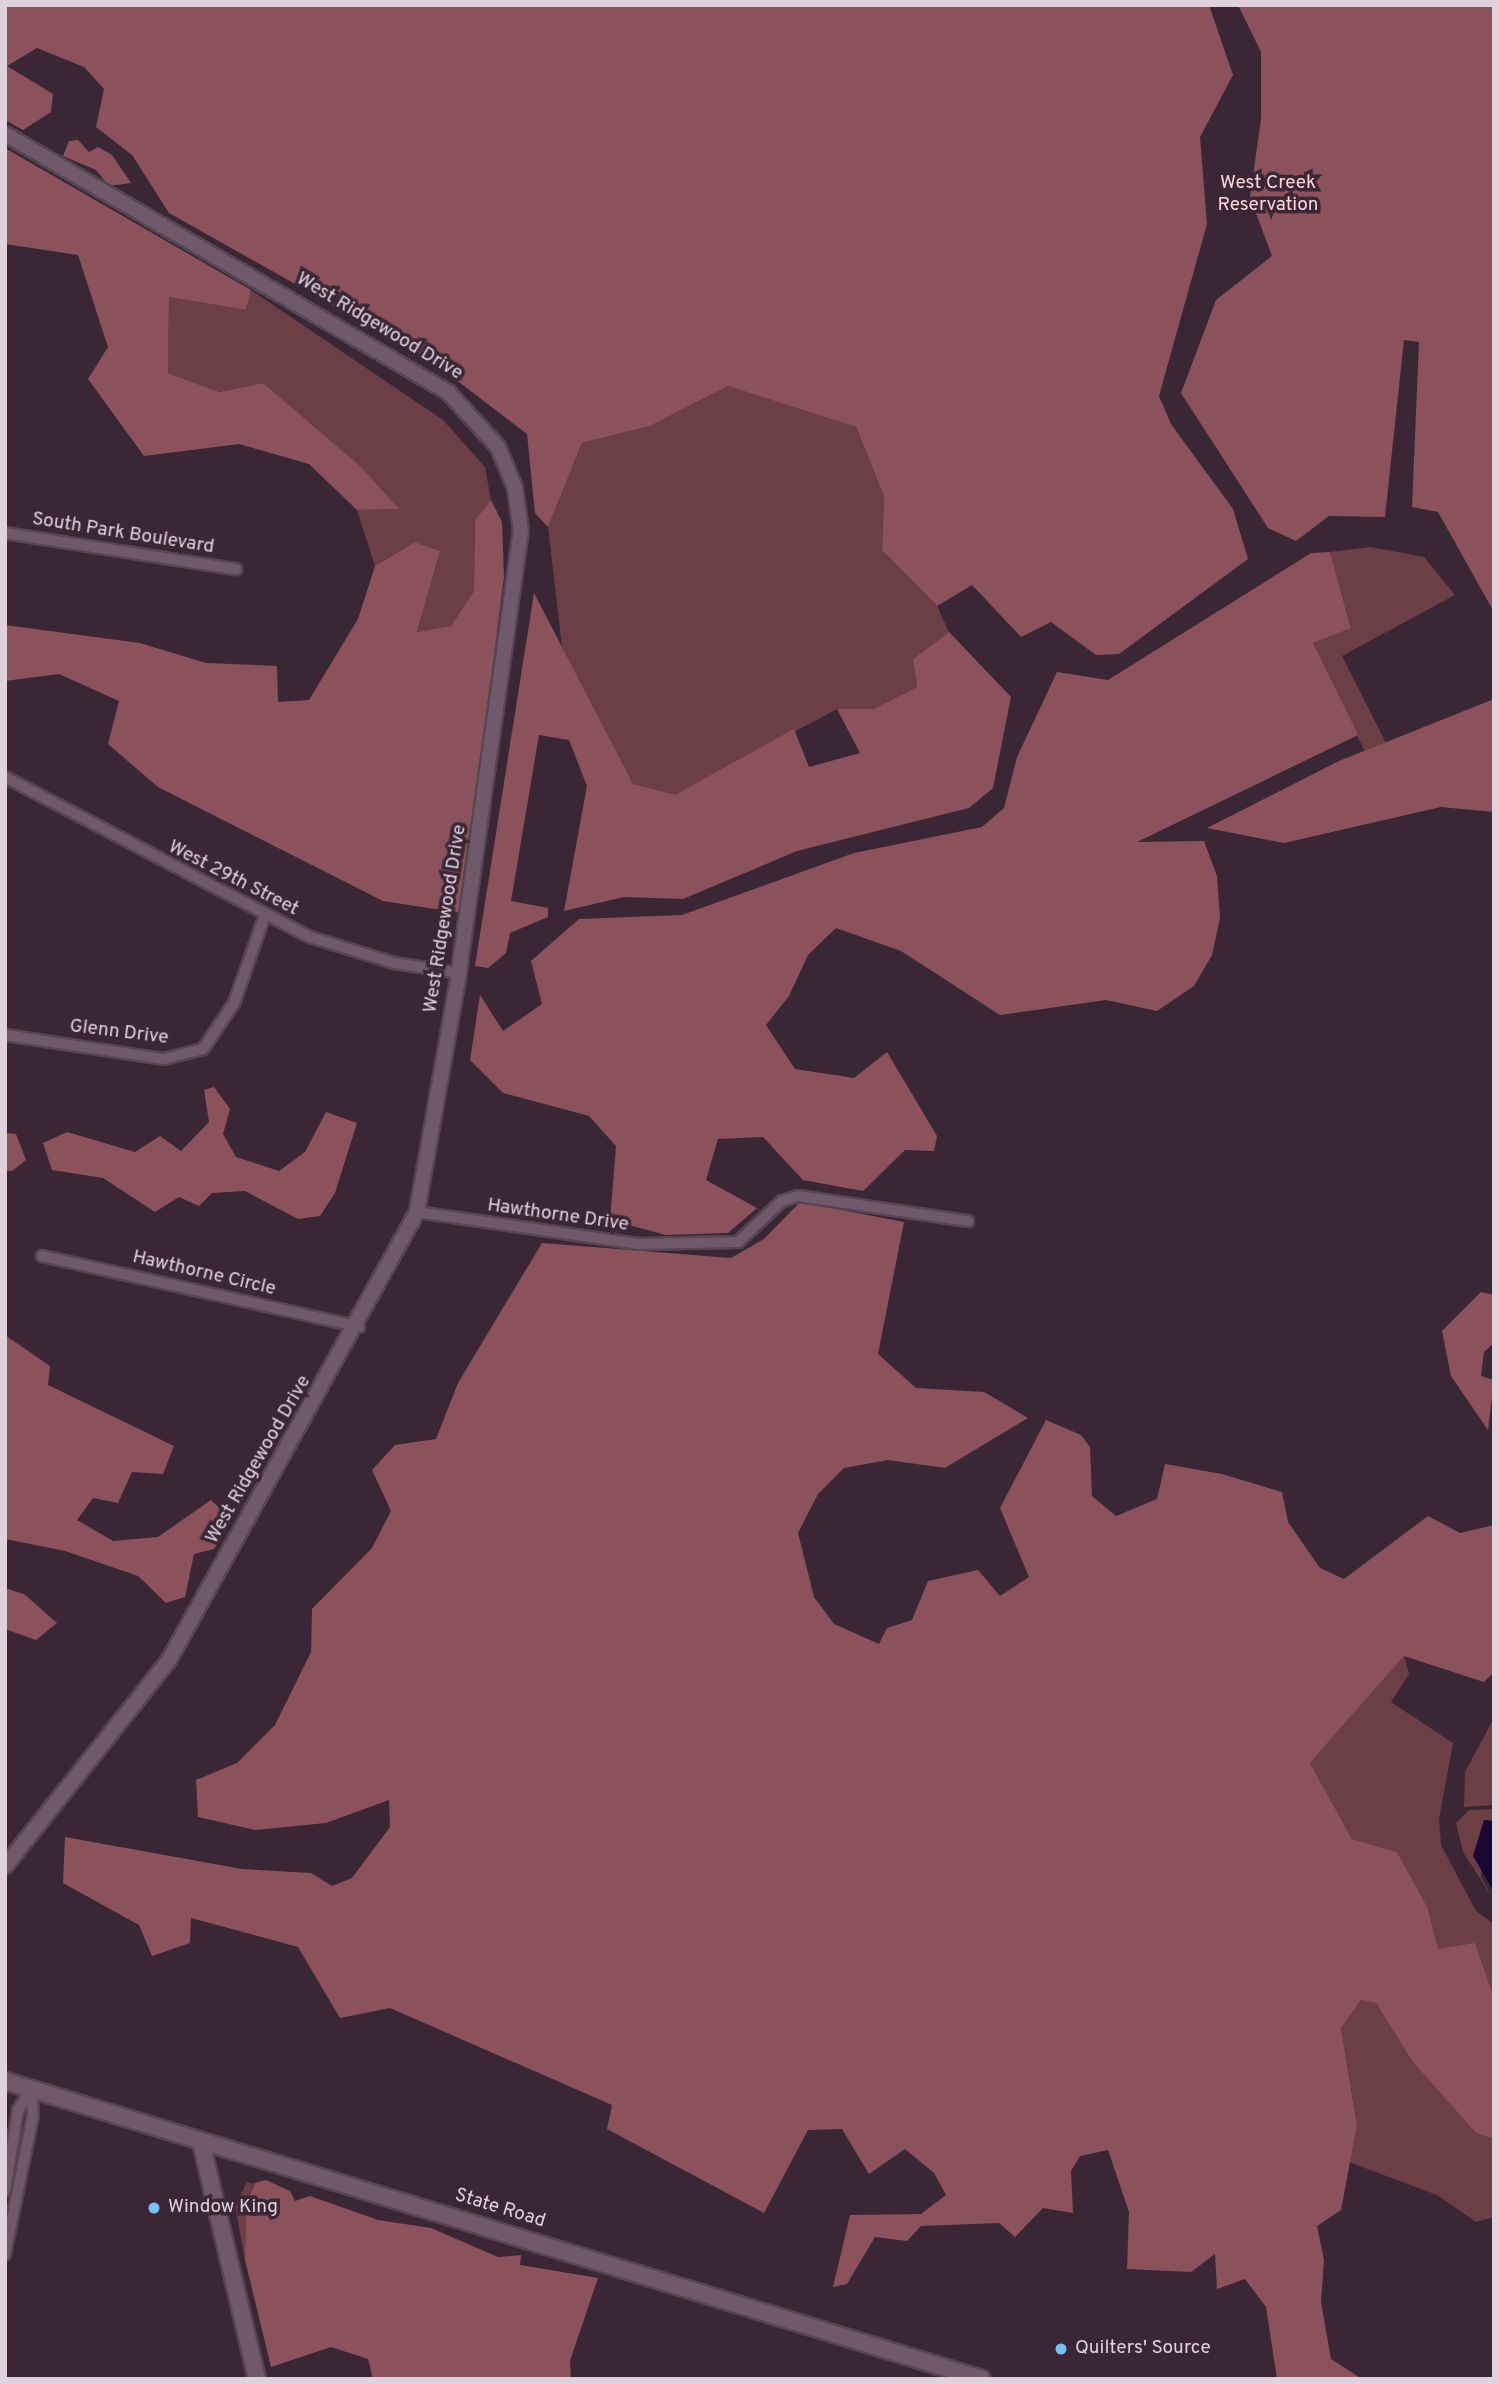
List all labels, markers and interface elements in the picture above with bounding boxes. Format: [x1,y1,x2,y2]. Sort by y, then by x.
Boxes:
park label: West Creek Reservation [1218,173,1318,217]
street label: West Ridgewood Drive [292,268,466,386]
street label: South Park Boulevard [30,508,216,560]
street label: West Ridgewood Drive [420,823,472,1015]
street label: West 29th Street [164,836,302,922]
street label: Glenn Drive [68,1016,170,1050]
street label: Hawthorne Drive [486,1195,630,1237]
street label: Hawthorne Circle [130,1246,278,1302]
street label: West Ridgewood Drive [202,1372,316,1548]
street label: State Road [452,2184,548,2234]
place label: Window King [168,2197,278,2219]
marker: Window King [146,2200,162,2216]
place label: Quilters' Source [1075,2338,1211,2360]
marker: Quilters' Source [1053,2341,1069,2357]

